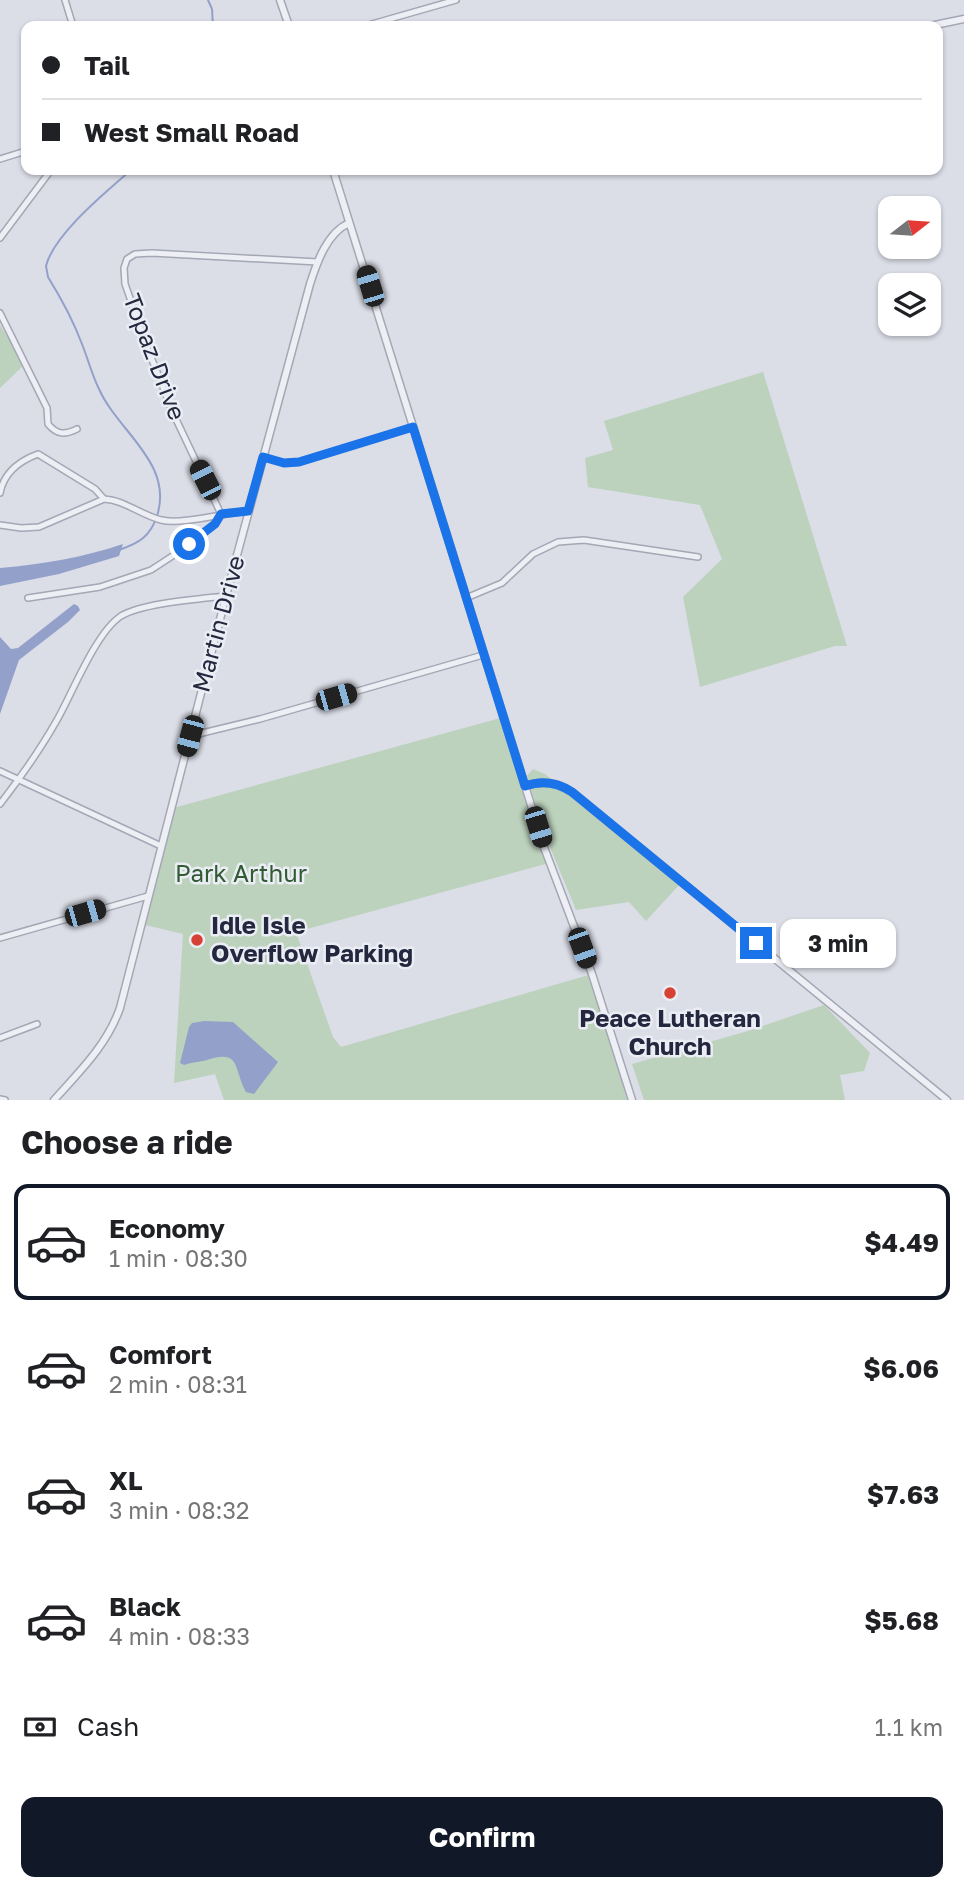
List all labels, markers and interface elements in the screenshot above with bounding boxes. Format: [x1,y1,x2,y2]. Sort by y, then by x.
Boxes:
text: Tail [84,50,130,81]
text: West Small Road [84,117,299,148]
north arrow [878,196,942,259]
map controls [878,196,941,336]
car [354,263,387,309]
button: layers [878,273,941,336]
street label: Topaz Drive [118,289,193,424]
car [187,457,224,503]
route start [173,528,205,560]
street label: Martin Drive [185,552,250,695]
car [313,681,360,713]
car [175,713,206,759]
car [522,804,555,850]
park label: Park Arthur [175,858,307,887]
car [62,897,109,929]
place label: Idle Isle Overflow Parking [211,910,413,967]
callout: 3 min [780,918,896,968]
car [565,925,600,971]
route end [740,927,772,959]
text: 3 min [808,929,868,957]
marker: Idle Isle Overflow Parking [189,932,205,948]
marker: Peace Lutheran Church [662,985,678,1001]
place label: Peace Lutheran Church [579,1003,761,1060]
text: Choose a ride [21,1123,233,1161]
icon: car [25,1211,88,1274]
text: Economy [109,1213,225,1244]
text: $4.49 [864,1227,939,1258]
text: 1 min · 08:30 [109,1244,248,1272]
icon: car [25,1337,88,1400]
text: Comfort [109,1339,212,1370]
text: $6.06 [863,1353,939,1384]
text: 2 min · 08:31 [109,1370,247,1398]
icon: car [25,1463,88,1526]
text: XL [109,1465,143,1496]
text: $7.63 [867,1479,939,1510]
text: 3 min · 08:32 [109,1496,249,1524]
icon: car [25,1589,88,1652]
text: Black [109,1591,181,1622]
text: $5.68 [864,1605,939,1636]
text: 4 min · 08:33 [109,1622,250,1650]
icon: cash [21,1708,59,1746]
text: Cash [77,1711,139,1742]
text: 1.1 km [875,1713,943,1741]
button: Confirm [21,1797,943,1877]

